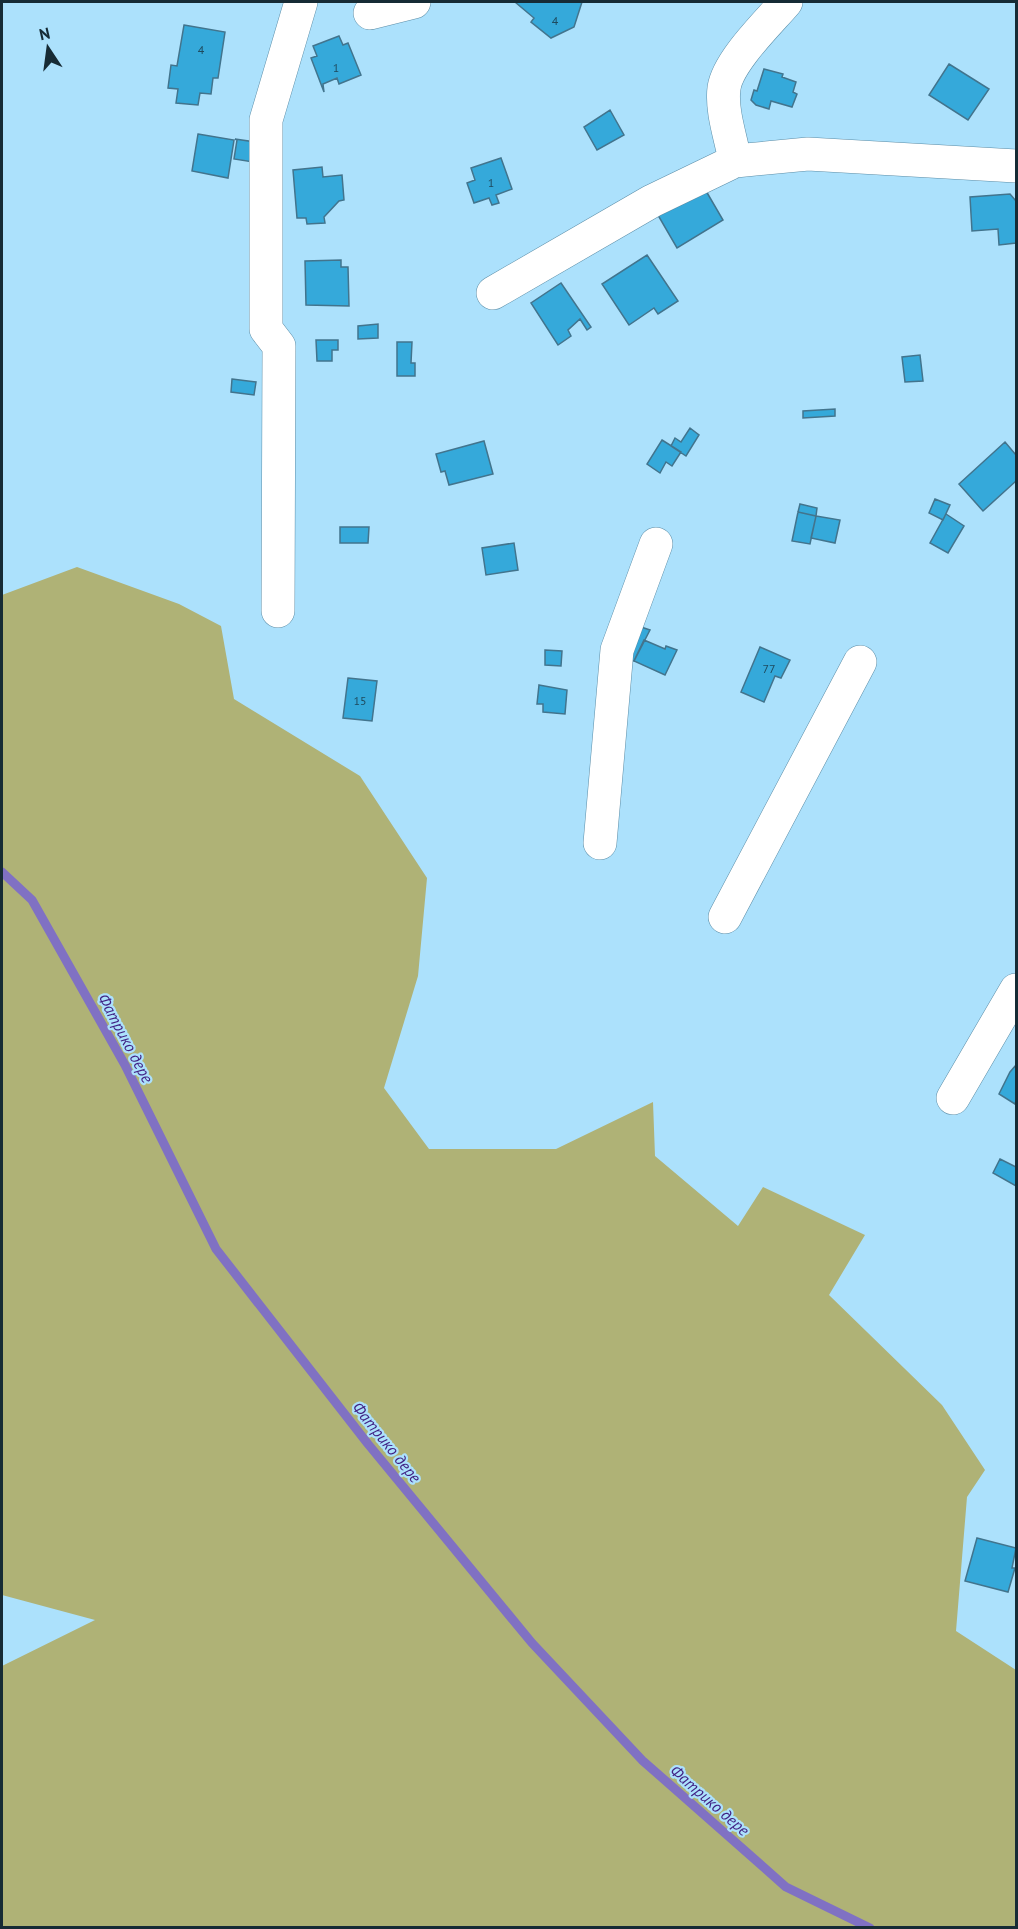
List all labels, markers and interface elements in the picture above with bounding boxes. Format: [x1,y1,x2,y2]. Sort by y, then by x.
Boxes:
house number: 4 [552,13,559,28]
north arrow [18,18,78,78]
text: N [37,22,52,44]
house number: 4 [198,42,205,57]
house number: 1 [333,60,339,75]
house number: 1 [488,175,494,190]
house number: 77 [762,661,776,676]
house number: 15 [353,693,367,708]
water label: Фатрико дере [94,990,158,1087]
water label: Фатрико дере [348,1398,426,1487]
water label: Фатрико дере [666,1760,754,1840]

